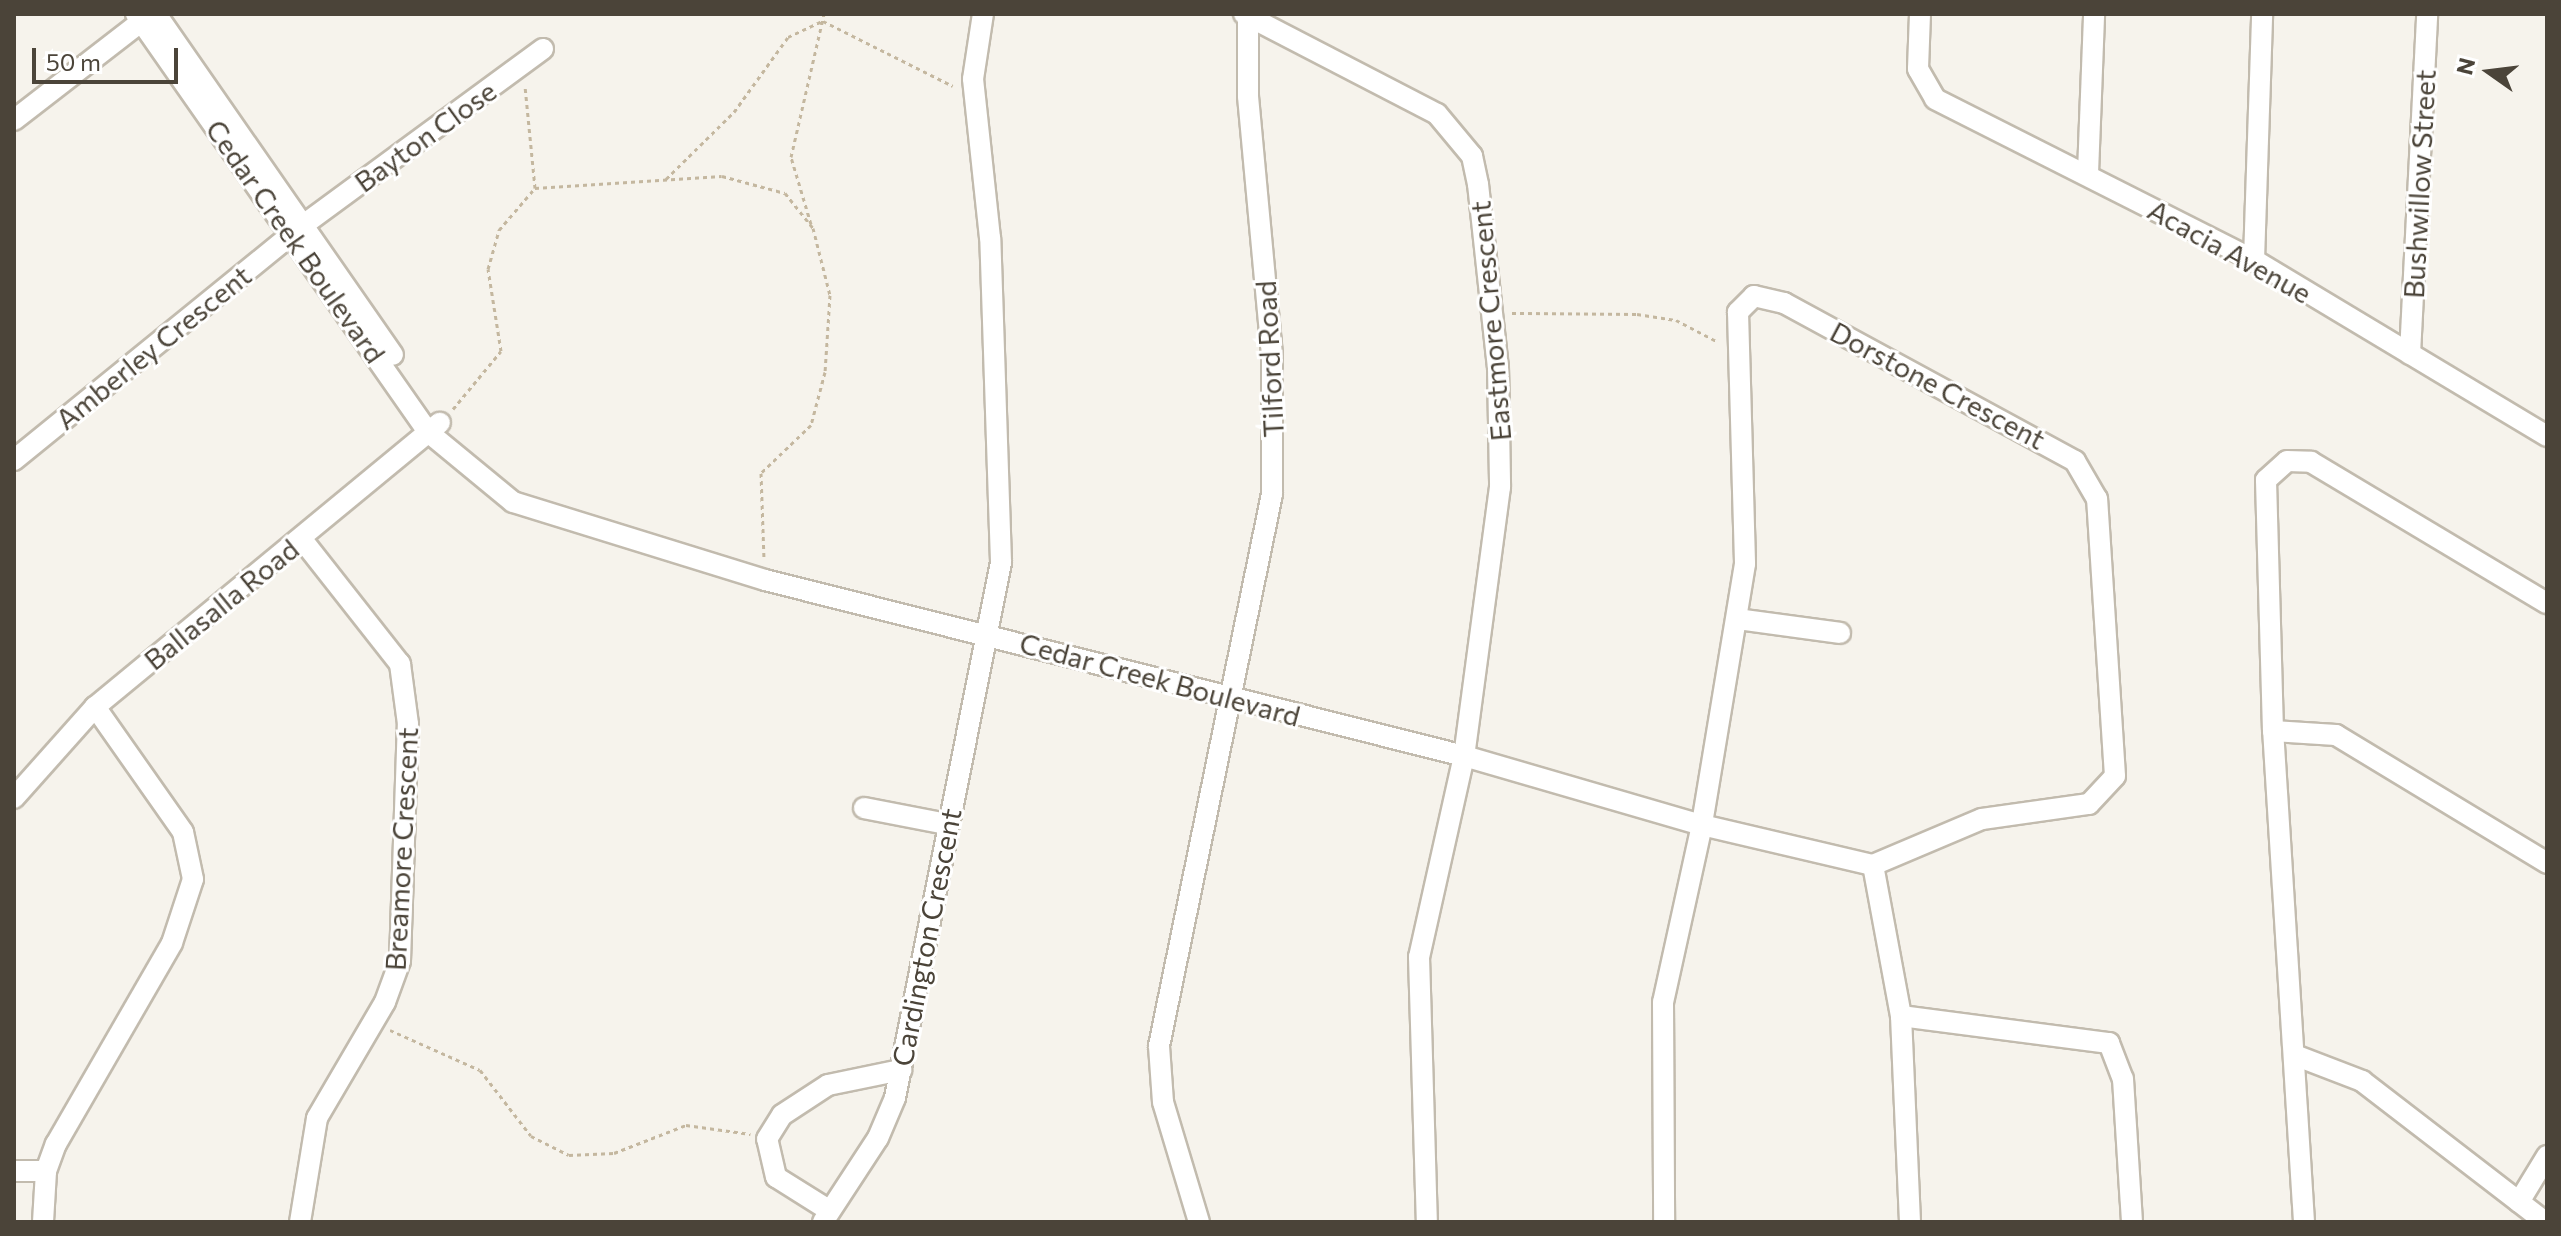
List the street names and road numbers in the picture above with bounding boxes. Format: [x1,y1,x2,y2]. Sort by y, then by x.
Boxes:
street label: Bushwillow Street [2396,69,2442,299]
street label: Bayton Close [348,73,502,199]
street label: Cedar Creek Boulevard [199,113,393,369]
street label: Acacia Avenue [2142,192,2318,310]
street label: Eastmore Crescent [1463,200,1517,442]
street label: Amberley Crescent [49,258,257,436]
street label: Tilford Road [1248,280,1290,438]
street label: Dorstone Crescent [1825,314,2051,456]
street label: Ballasalla Road [137,532,305,676]
street label: Cedar Creek Boulevard [1016,625,1304,733]
street label: Breamore Crescent [378,726,424,972]
street label: Cardington Crescent [885,805,967,1069]

